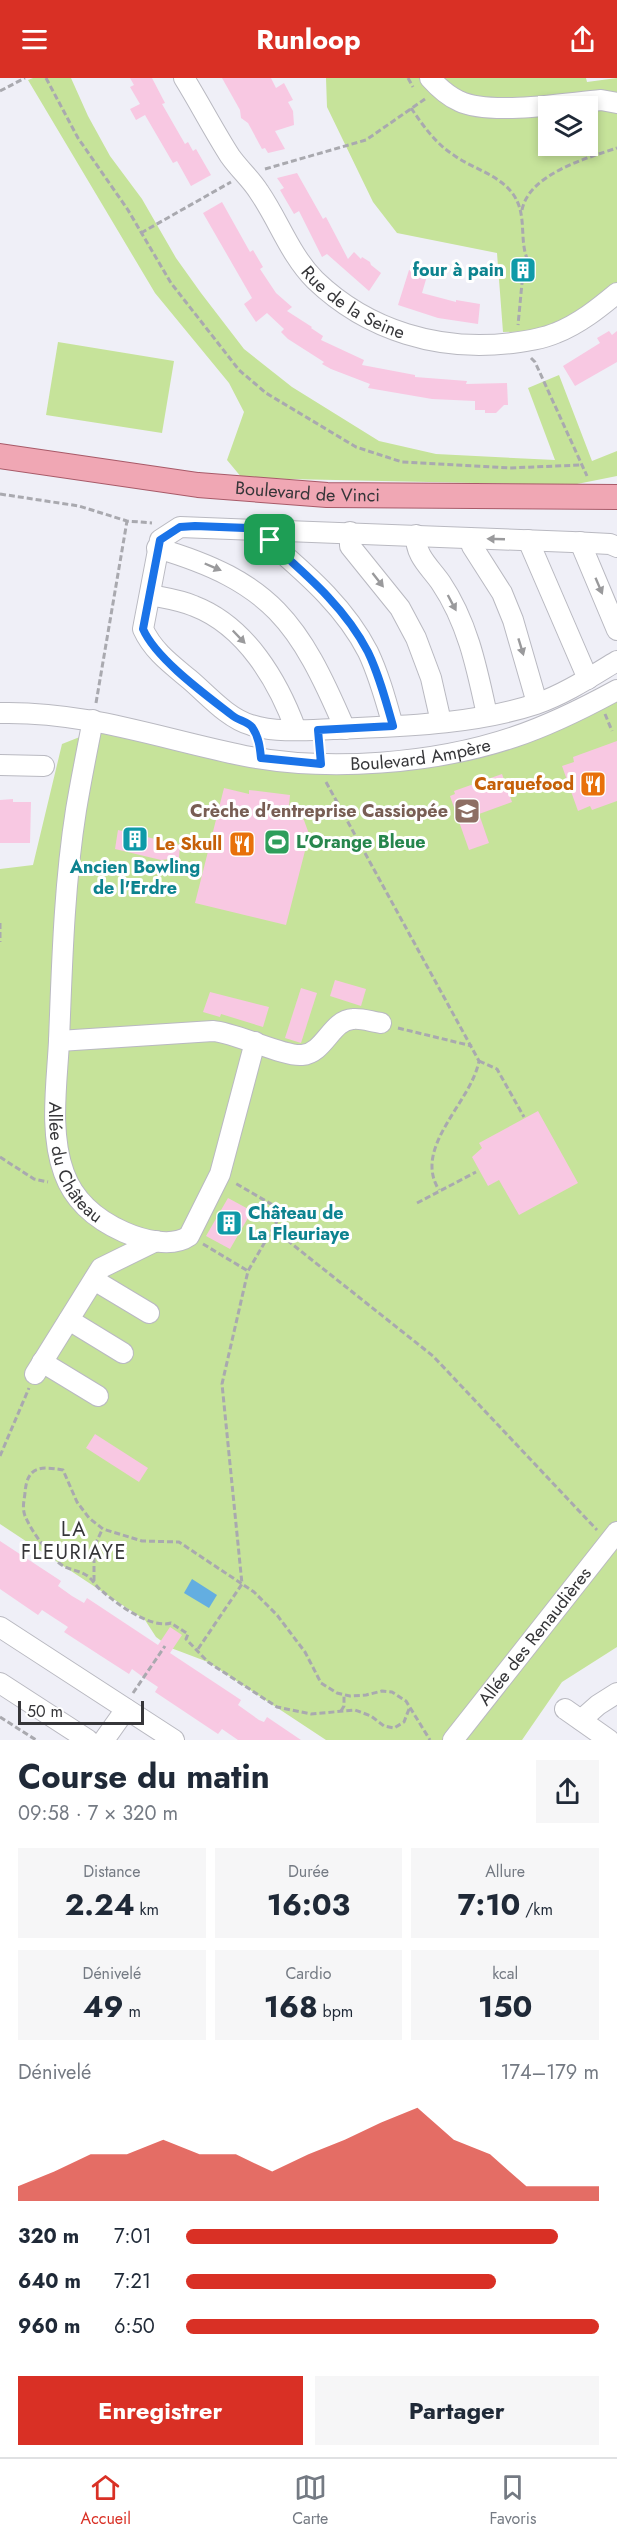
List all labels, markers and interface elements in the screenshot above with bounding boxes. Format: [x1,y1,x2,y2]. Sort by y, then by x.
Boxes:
text: Runloop [256,20,361,59]
icon: menu [18,23,51,56]
icon: share [566,23,599,56]
map controls [538,96,598,156]
button: layers [538,96,598,156]
building icon: four à pain [508,255,538,285]
place label: four à pain [413,257,504,283]
street label: Rue de la Seine [295,260,408,346]
street label: Boulevard de Vinci [234,475,380,508]
pin [244,514,295,565]
icon: arrive [253,523,286,556]
one-way arrow [487,534,506,543]
one-way arrow [204,562,222,572]
one-way arrow [372,572,385,588]
one-way arrow [594,578,603,595]
one-way arrow [447,594,457,612]
one-way arrow [231,629,245,643]
one-way arrow [517,638,526,656]
street label: Boulevard Ampère [350,732,494,777]
restaurant icon: Carquefood [578,769,608,799]
place label: Carquefood [474,771,574,797]
school or university icon: Crèche d'entreprise Cassiopée [452,796,482,826]
place label: Crèche d'entreprise Cassiopée [190,798,448,824]
building icon: Ancien Bowling de l'Erdre [120,824,150,854]
sports icon: L'Orange Bleue [262,827,292,857]
restaurant icon: Le Skull [227,829,257,859]
place label: L'Orange Bleue [296,829,426,855]
place label: Le Skull [155,831,222,857]
place label: Ancien Bowling de l'Erdre [69,854,200,901]
street label: Allée du Château [42,1102,108,1229]
place label: Château de La Fleuriaye [248,1200,349,1247]
building icon: Château de La Fleuriaye [214,1208,244,1238]
district label: LA FLEURIAYE [21,1515,127,1567]
street label: Allée des Renaudières [472,1562,598,1711]
scale bar [18,1698,144,1726]
text: 50 m [27,1700,63,1723]
text: Course du matin [18,1753,270,1800]
button: share [536,1760,599,1823]
text: 09:58 · 7 × 320 m [18,1799,178,1828]
text: Distance [83,1860,140,1883]
text: Durée [288,1860,329,1883]
text: Allure [485,1860,525,1883]
text: 2.24 [65,1883,135,1926]
text: 16:03 [267,1883,350,1926]
text: 7:10 [457,1883,520,1926]
text: km [135,1898,159,1921]
text: /km [520,1898,553,1921]
text: Dénivelé [83,1962,141,1985]
text: Cardio [285,1962,332,1985]
text: kcal [492,1962,518,1985]
text: 49 [83,1985,124,2028]
text: 168 [264,1985,318,2028]
text: 150 [478,1985,532,2028]
text: m [124,2000,141,2023]
text: bpm [318,2000,353,2023]
text: Dénivelé [18,2058,91,2087]
text: 174–179 m [500,2058,599,2087]
text: 320 m [18,2222,79,2251]
text: 7:01 [114,2222,152,2251]
text: 640 m [18,2267,81,2296]
text: 7:21 [114,2267,151,2296]
text: 960 m [18,2312,80,2341]
text: 6:50 [114,2312,155,2341]
button: Enregistrer [18,2376,303,2445]
button: Partager [315,2376,599,2445]
tab: Accueil [81,2471,131,2530]
tab: Carte [292,2471,328,2530]
tab: Favoris [490,2471,536,2530]

